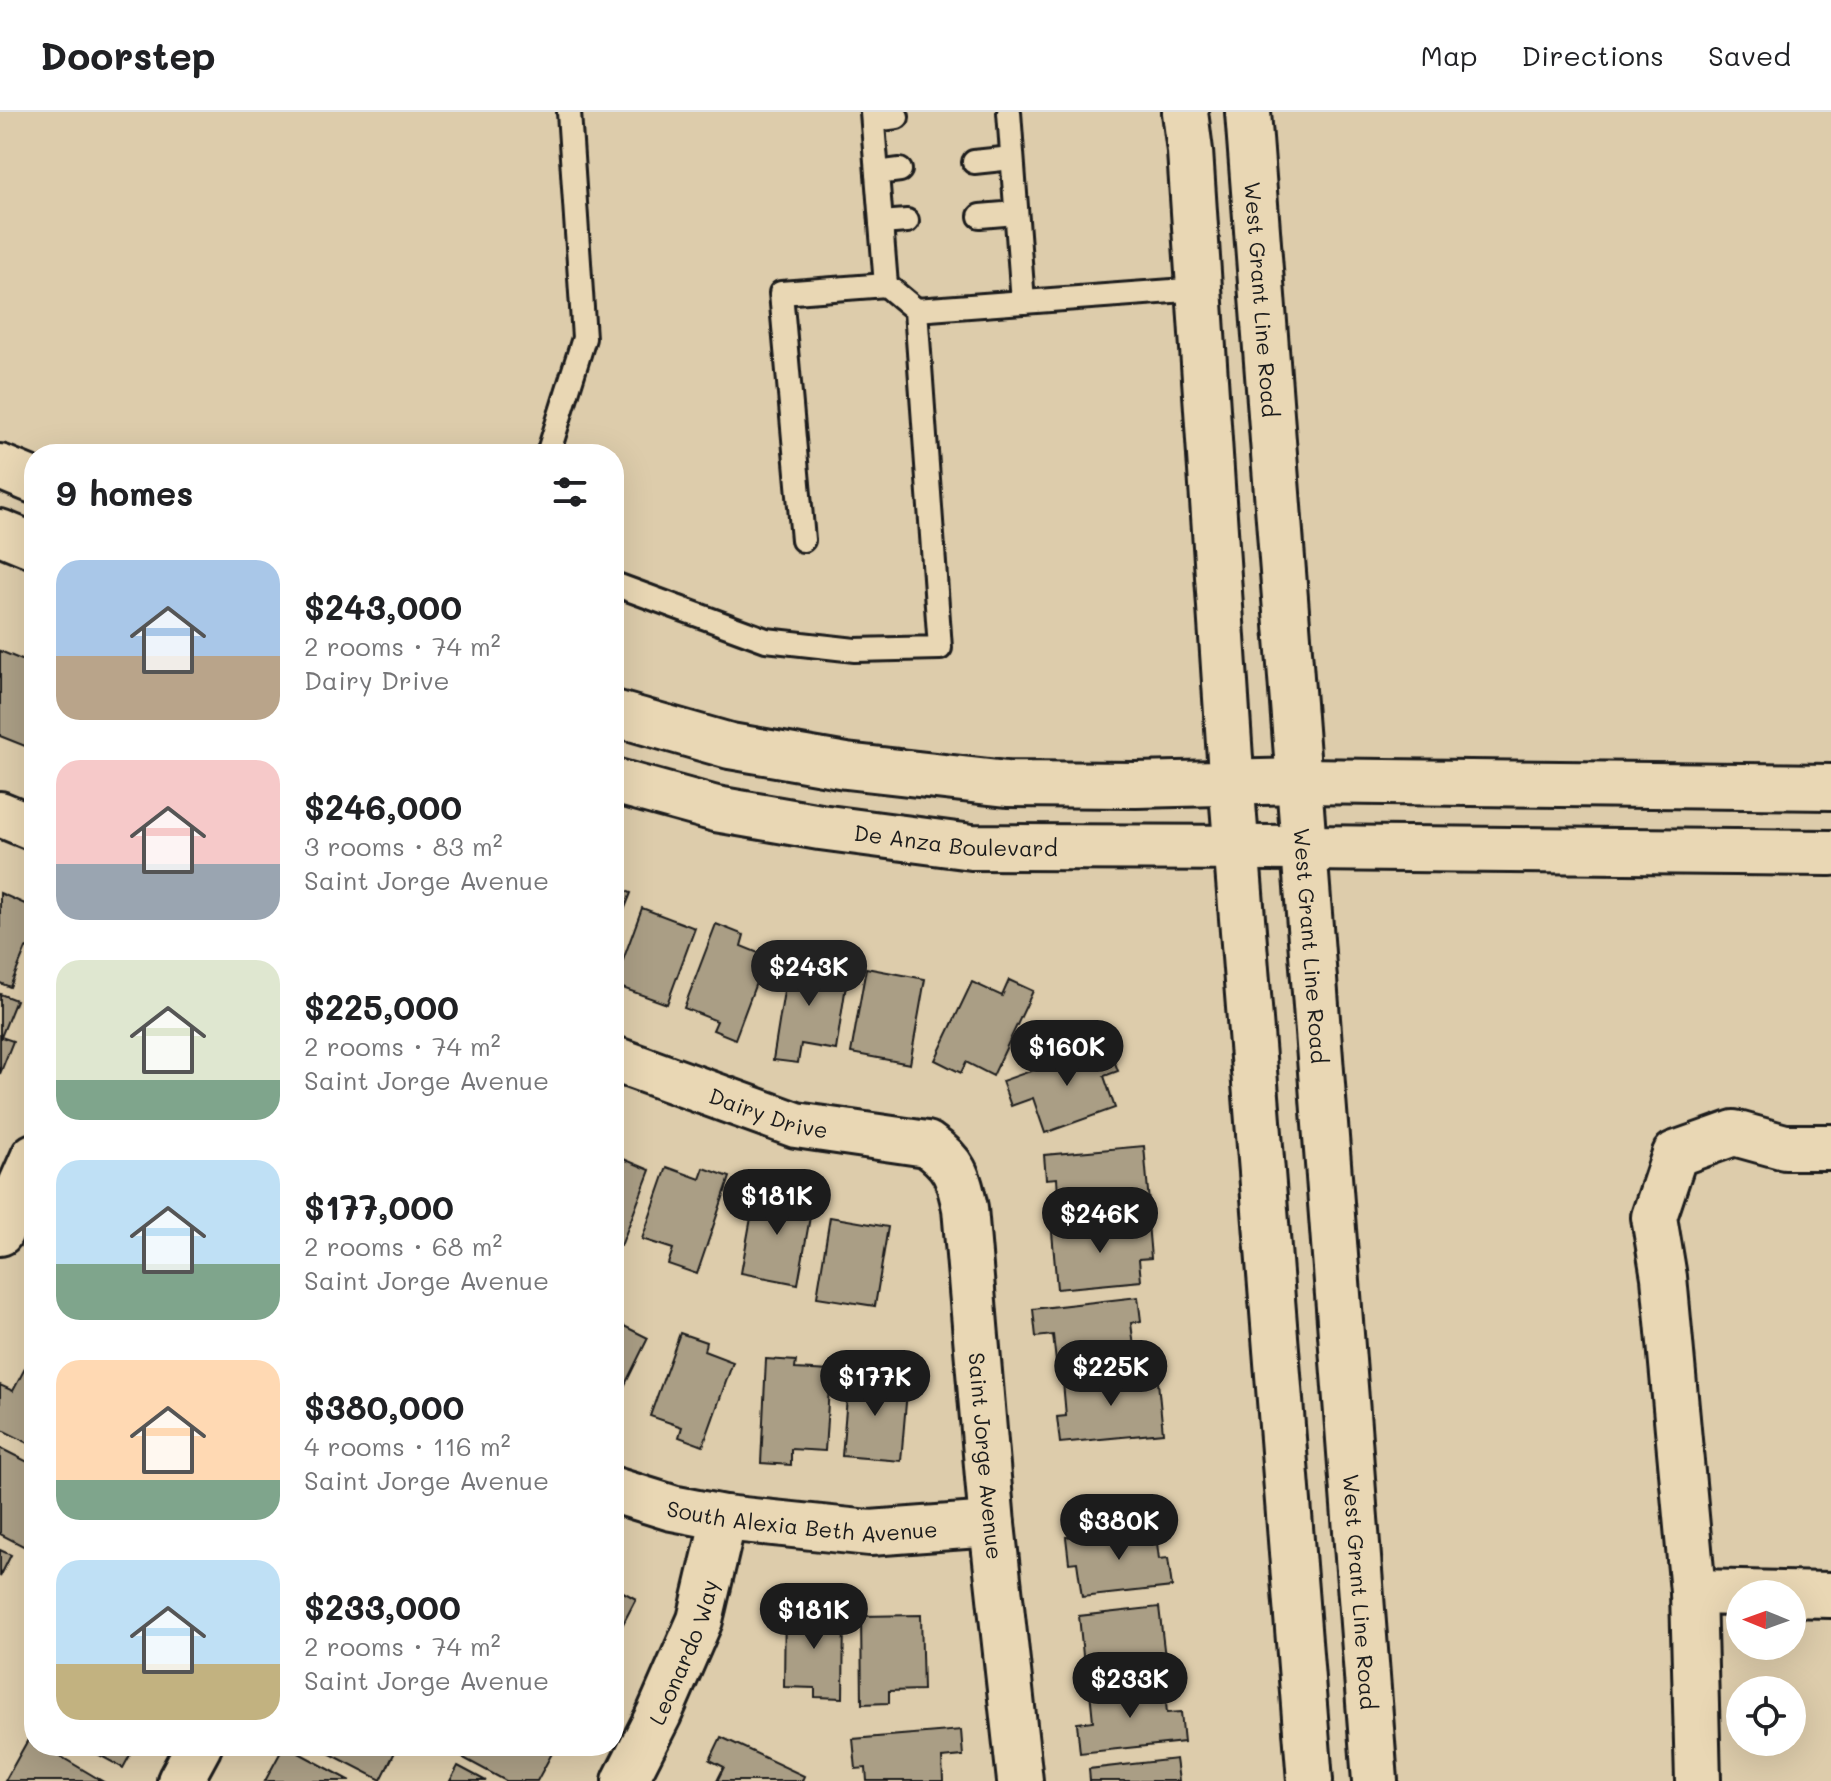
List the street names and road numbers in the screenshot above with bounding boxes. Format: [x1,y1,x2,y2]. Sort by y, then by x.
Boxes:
street label: West Grant Line Road [1239,180,1286,418]
street label: De Anza Boulevard [852,817,1058,862]
street label: West Grant Line Road [1288,827,1335,1065]
street label: Dairy Drive [705,1080,830,1144]
street label: Saint Jorge Avenue [963,1351,1010,1561]
street label: West Grant Line Road [1337,1473,1384,1711]
street label: South Alexia Beth Avenue [664,1493,939,1548]
street label: Leonardo Way [642,1577,724,1730]

